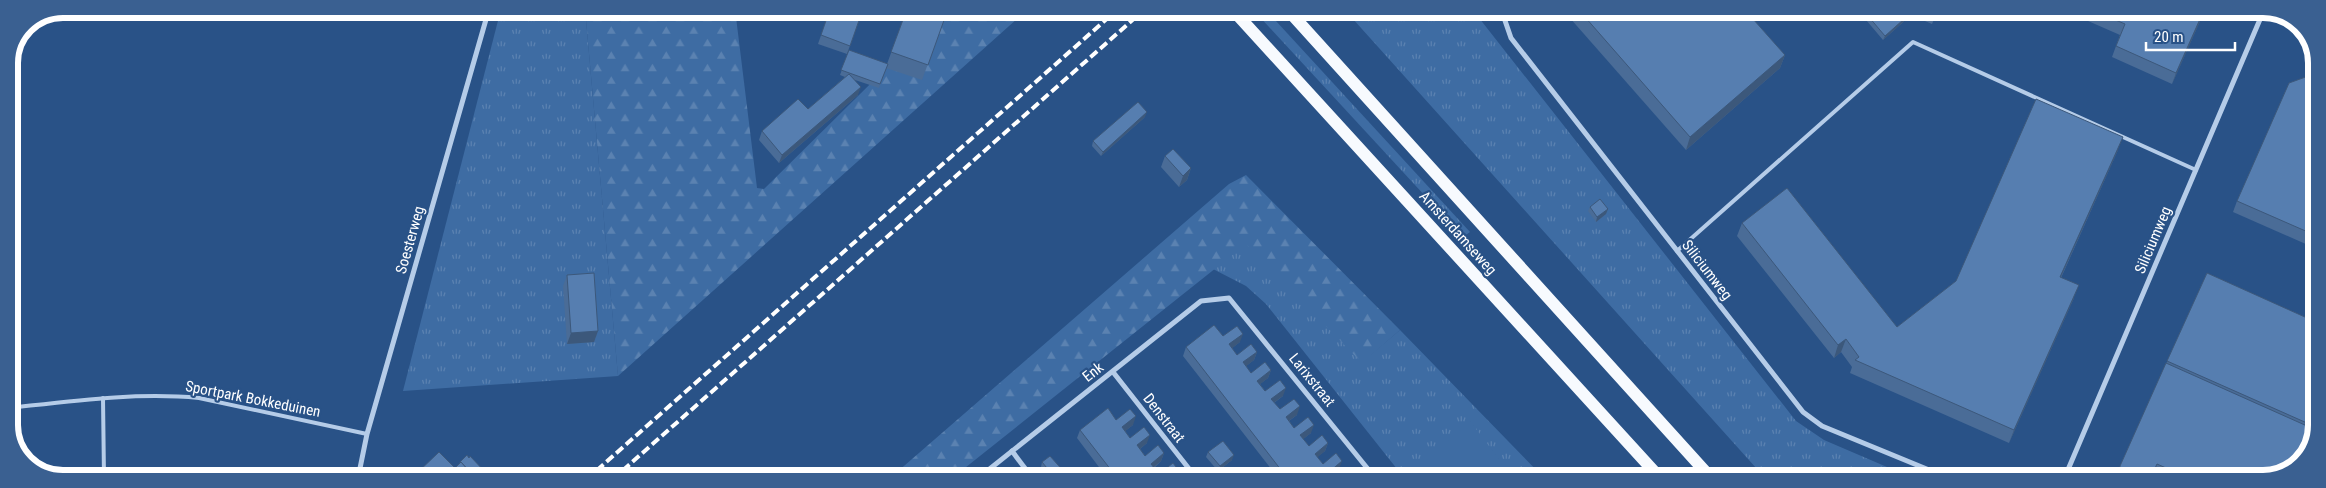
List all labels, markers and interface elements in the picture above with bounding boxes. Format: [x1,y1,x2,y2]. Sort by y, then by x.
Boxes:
scale bar [2146,20,2235,52]
text: 20 m [2154,28,2184,46]
street label: Amsterdamseweg [1416,187,1500,279]
street label: Soesterweg [392,204,428,276]
street label: Siliciumweg [2131,204,2175,276]
street label: Siliciumweg [1678,236,1736,304]
street label: Larixstraat [1285,350,1339,410]
street label: Enk [1079,358,1107,386]
street label: Sportpark Bokkeduinen [184,377,322,421]
street label: Denstraat [1139,390,1189,446]

